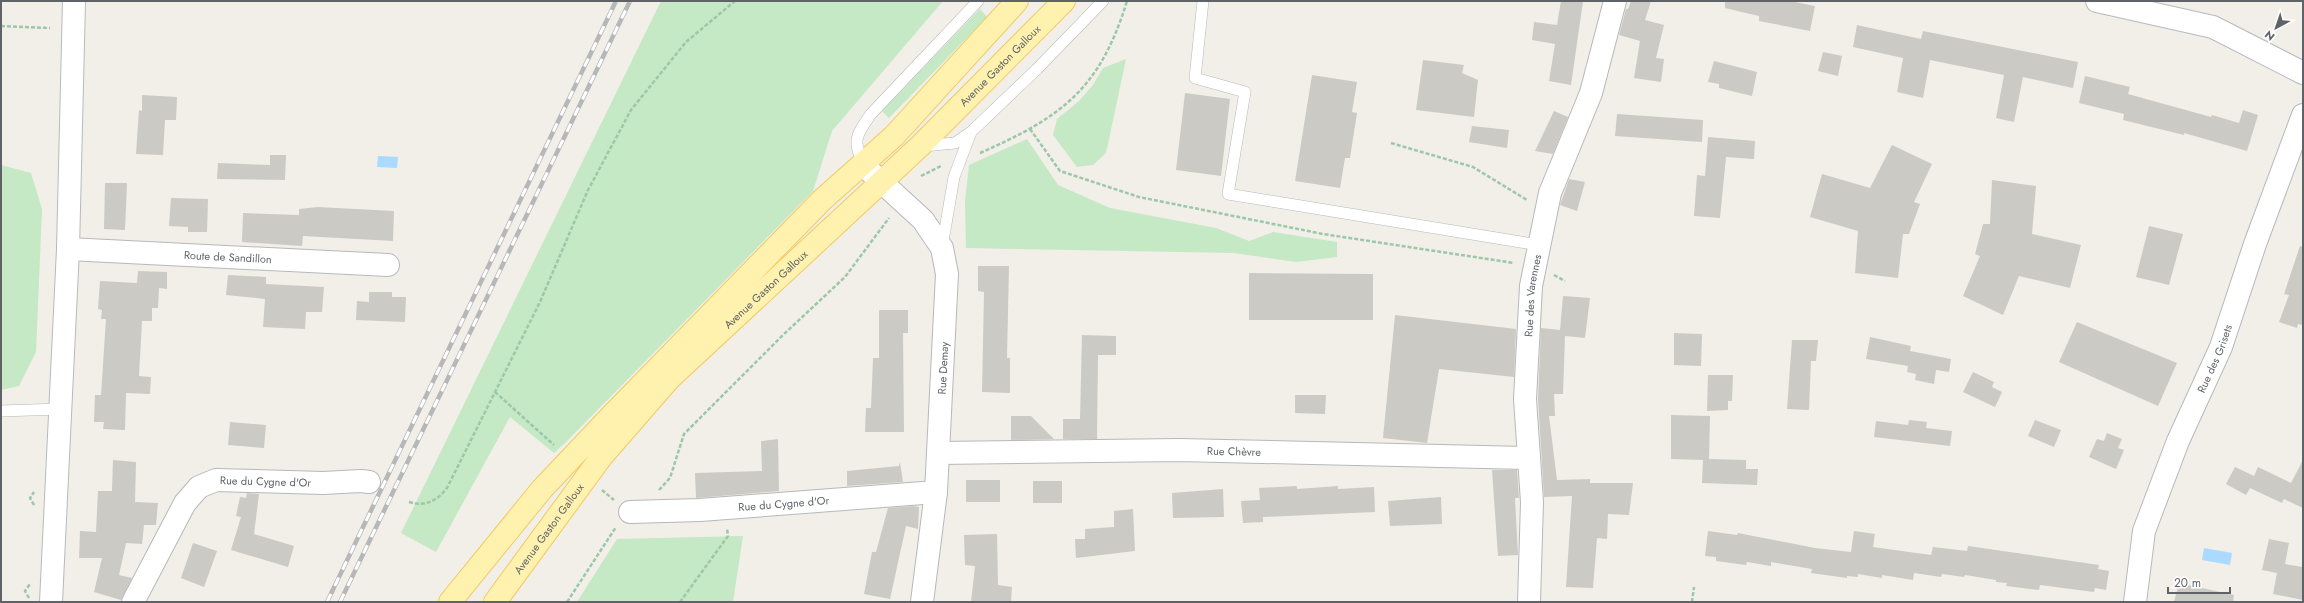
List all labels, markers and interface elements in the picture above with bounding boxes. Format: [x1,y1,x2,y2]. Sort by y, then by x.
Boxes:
north arrow [2256,8,2296,48]
street label: Avenue Gaston Galloux [956,21,1044,110]
text: N [2261,27,2278,45]
street label: Avenue Gaston Galloux [720,246,811,332]
street label: Route de Sandillon [183,247,272,267]
street label: Rue des Varennes [1520,252,1545,337]
street label: Rue des Grisets [2193,322,2236,395]
street label: Rue Demay [934,341,952,395]
street label: Rue Chèvre [1207,443,1261,460]
street label: Rue du Cygne d'Or [220,472,312,491]
street label: Avenue Gaston Galloux [510,480,588,577]
street label: Rue du Cygne d'Or [738,492,830,515]
scale bar [2168,569,2230,595]
text: 20 m [2174,574,2201,592]

